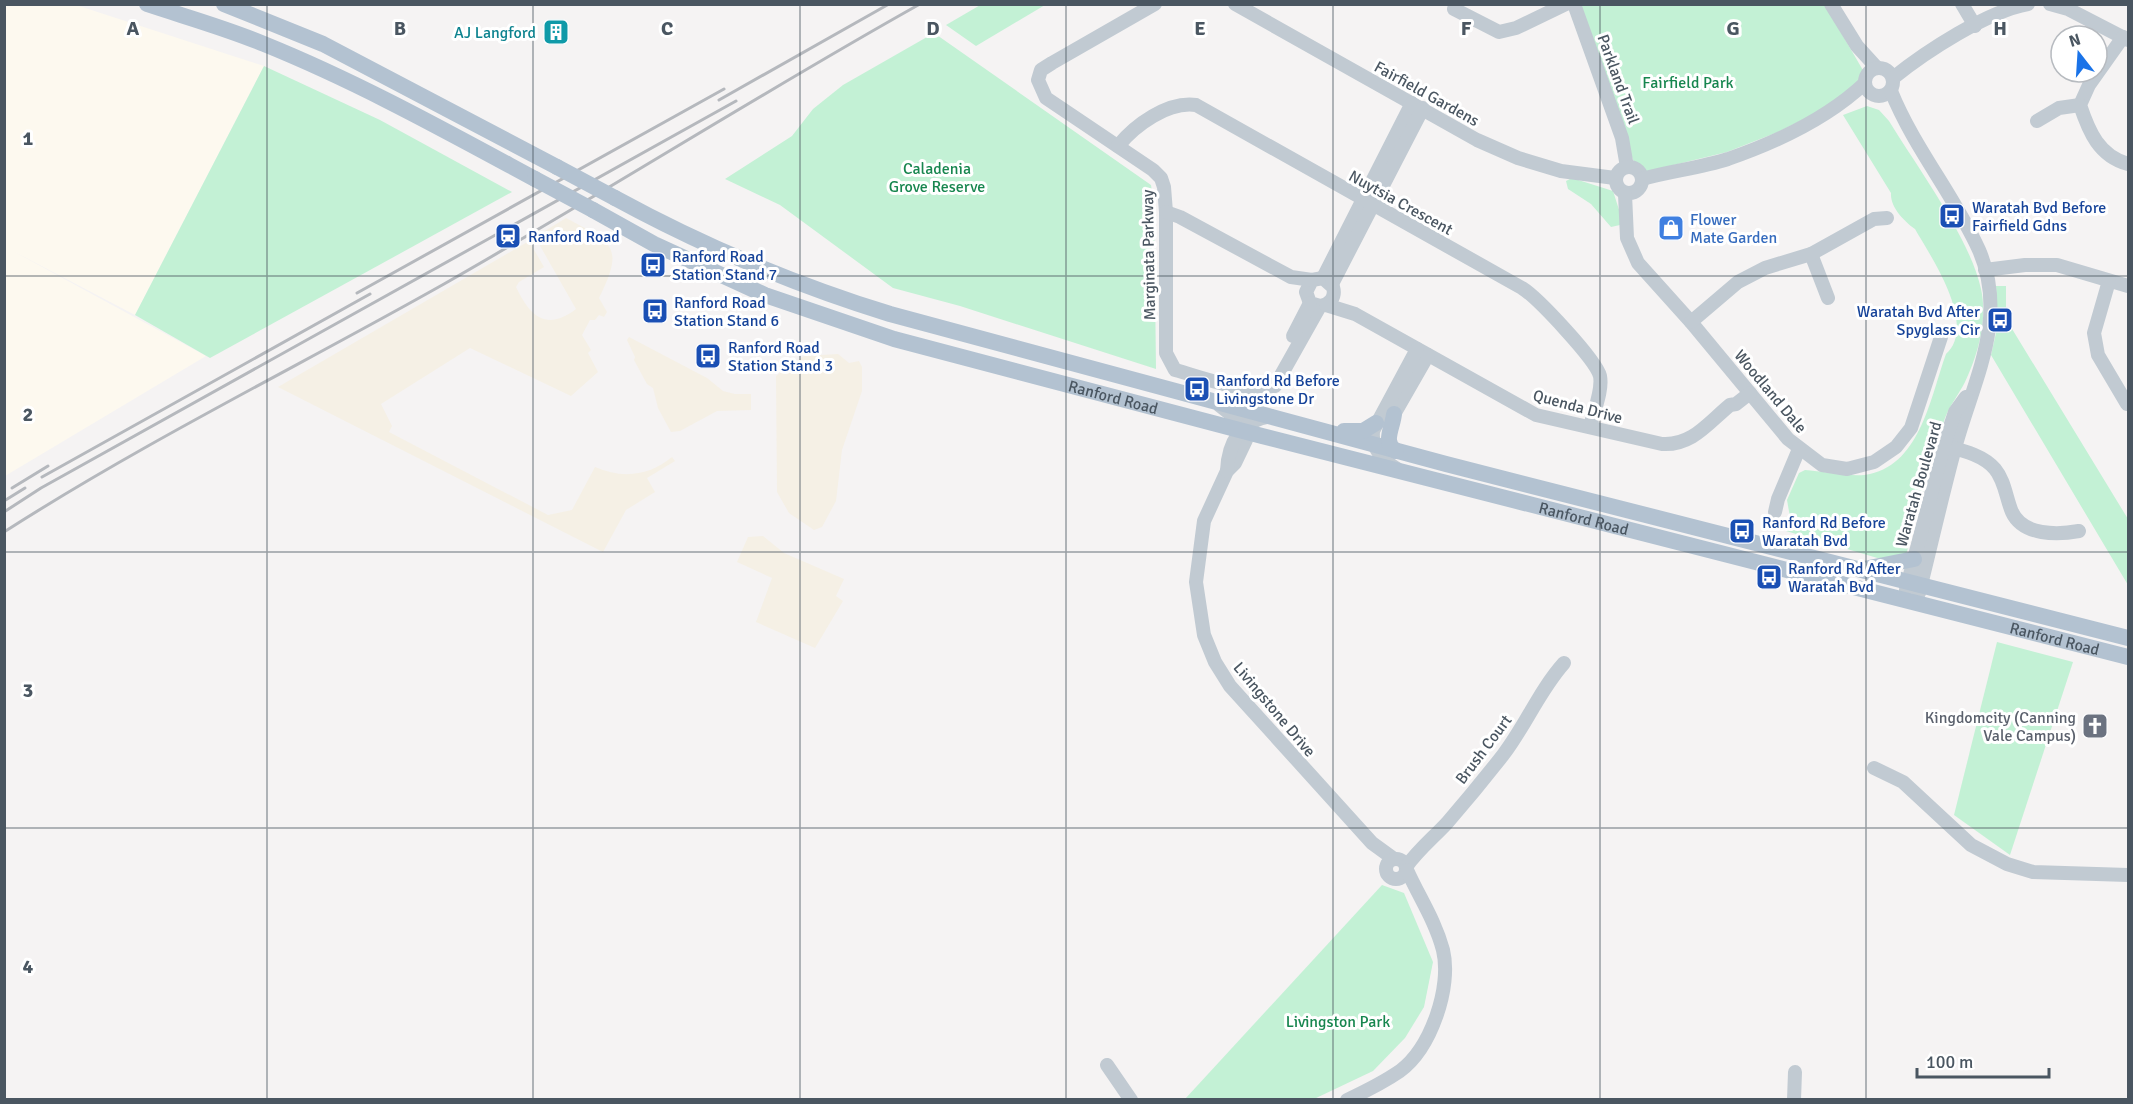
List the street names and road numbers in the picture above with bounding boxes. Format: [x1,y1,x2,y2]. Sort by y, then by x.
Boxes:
street label: Parkland Trail [1593,32,1644,127]
street label: Fairfield Gardens [1371,57,1482,131]
street label: Nuytsia Crescent [1345,166,1456,240]
street label: Marginata Parkway [1138,189,1160,321]
street label: Woodland Dale [1730,346,1811,437]
street label: Ranford Road [1066,376,1160,419]
street label: Quenda Drive [1531,385,1625,429]
street label: Waratah Boulevard [1892,419,1946,549]
street label: Ranford Road [1537,498,1631,540]
street label: Ranford Road [2007,618,2102,660]
street label: Livingstone Drive [1229,658,1320,761]
street label: Brush Court [1451,711,1517,788]

